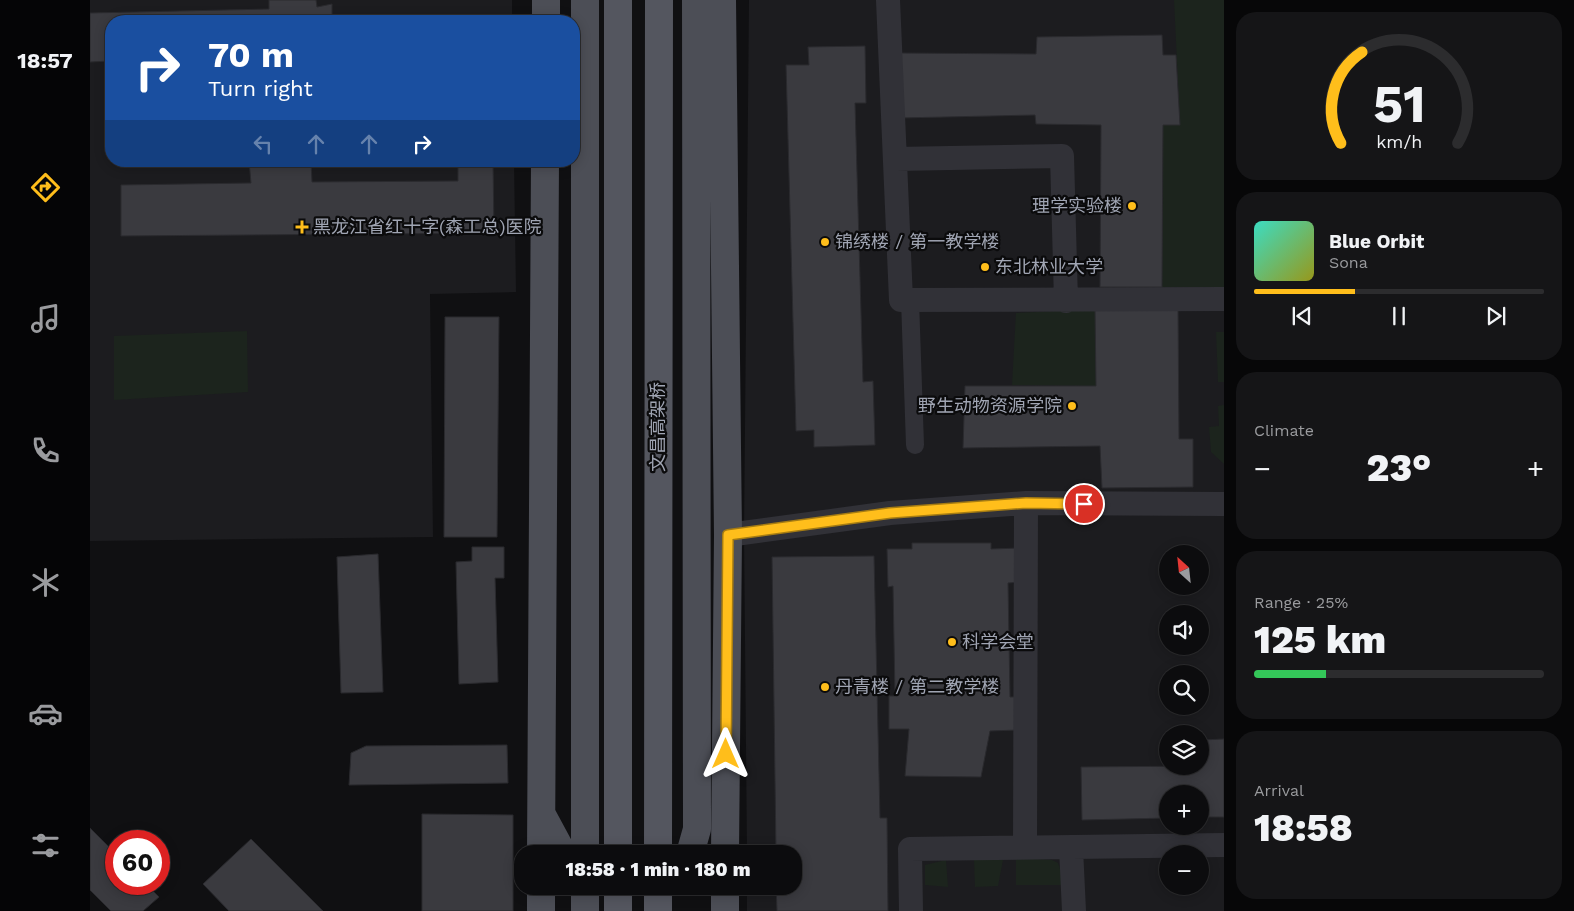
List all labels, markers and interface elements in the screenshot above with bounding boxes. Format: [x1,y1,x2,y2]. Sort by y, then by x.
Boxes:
text: 70 m [208,34,294,76]
icon: right [125,35,190,100]
text: 18:57 [17,48,73,73]
text: 51 [1373,74,1425,135]
text: Turn right [208,76,313,101]
icon: left [249,130,277,158]
icon: ahead [302,130,330,158]
icon: ahead [355,130,383,158]
icon: right [408,130,436,158]
text: km/h [1376,131,1422,152]
icon: directions [28,170,63,205]
place label: 理学实验楼 [1032,195,1122,216]
marker: 理学实验楼 [1126,200,1138,212]
place label: 黑龙江省红十字(森工总)医院 [313,216,542,237]
marker: 黑龙江省红十字(森工总)医院 [295,220,309,234]
text: Blue Orbit [1329,230,1424,253]
place label: 锦绣楼 / 第一教学楼 [835,231,999,252]
marker: 锦绣楼 / 第一教学楼 [819,236,831,248]
text: Sona [1329,253,1368,272]
place label: 东北林业大学 [995,256,1103,277]
marker: 东北林业大学 [979,261,991,273]
icon: music [28,301,63,336]
icon: previous [1288,302,1316,330]
icon: pause [1385,302,1413,330]
icon: next [1482,302,1510,330]
street label: 文昌高架桥 [647,382,668,472]
place label: 野生动物资源学院 [918,395,1062,416]
marker: 野生动物资源学院 [1066,400,1078,412]
text: Climate [1254,421,1314,440]
icon: phone [28,433,63,468]
text: 23° [1367,446,1431,490]
text: − [1254,452,1271,485]
text: + [1527,452,1544,485]
pin [1063,483,1105,525]
icon: arrive [1070,490,1098,518]
north arrow [1159,545,1209,595]
map controls [1159,545,1209,895]
icon: climate [28,565,63,600]
text: Range · 25% [1254,593,1348,612]
button: sound [1159,605,1209,655]
text: 125 km [1254,618,1386,662]
place label: 科学会堂 [962,631,1034,652]
marker: 科学会堂 [946,636,958,648]
button: search [1159,665,1209,715]
place label: 丹青楼 / 第二教学楼 [835,676,999,697]
marker: 丹青楼 / 第二教学楼 [819,681,831,693]
icon: car [28,696,63,731]
button: layers [1159,725,1209,775]
position arrow [699,727,751,779]
text: Arrival [1254,781,1304,800]
button: + [1159,785,1209,835]
text: 18:58 [1254,806,1353,850]
icon: filters [28,828,63,863]
speed limit sign: 60 [105,830,170,895]
button: − [1159,845,1209,895]
text: 18:58 · 1 min · 180 m [565,858,751,881]

